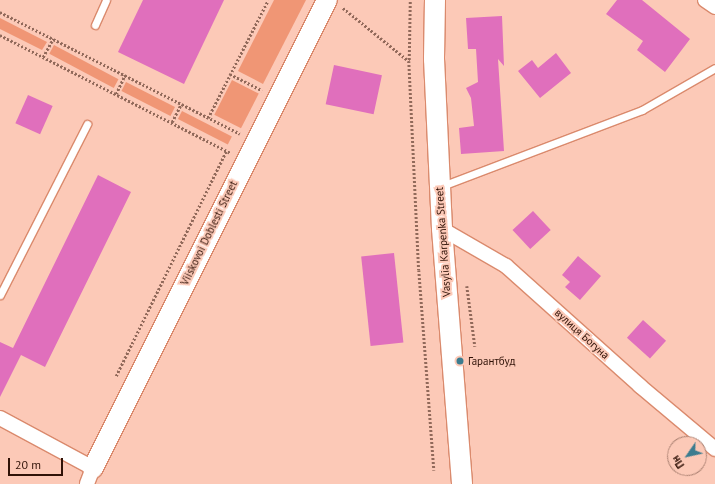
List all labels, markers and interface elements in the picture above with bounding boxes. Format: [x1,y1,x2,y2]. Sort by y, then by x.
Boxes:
street label: Viiskovoi Doblesti Street [178,179,240,287]
street label: Vasylia Karpenka Street [433,186,453,298]
street label: вулиця Богуна [552,306,612,362]
place label: Гарантбуд [468,354,516,368]
marker: Гарантбуд [455,356,465,366]
north arrow [667,436,707,476]
scale bar [10,450,65,476]
text: Пн [668,453,687,471]
text: 20 m [15,457,41,472]

